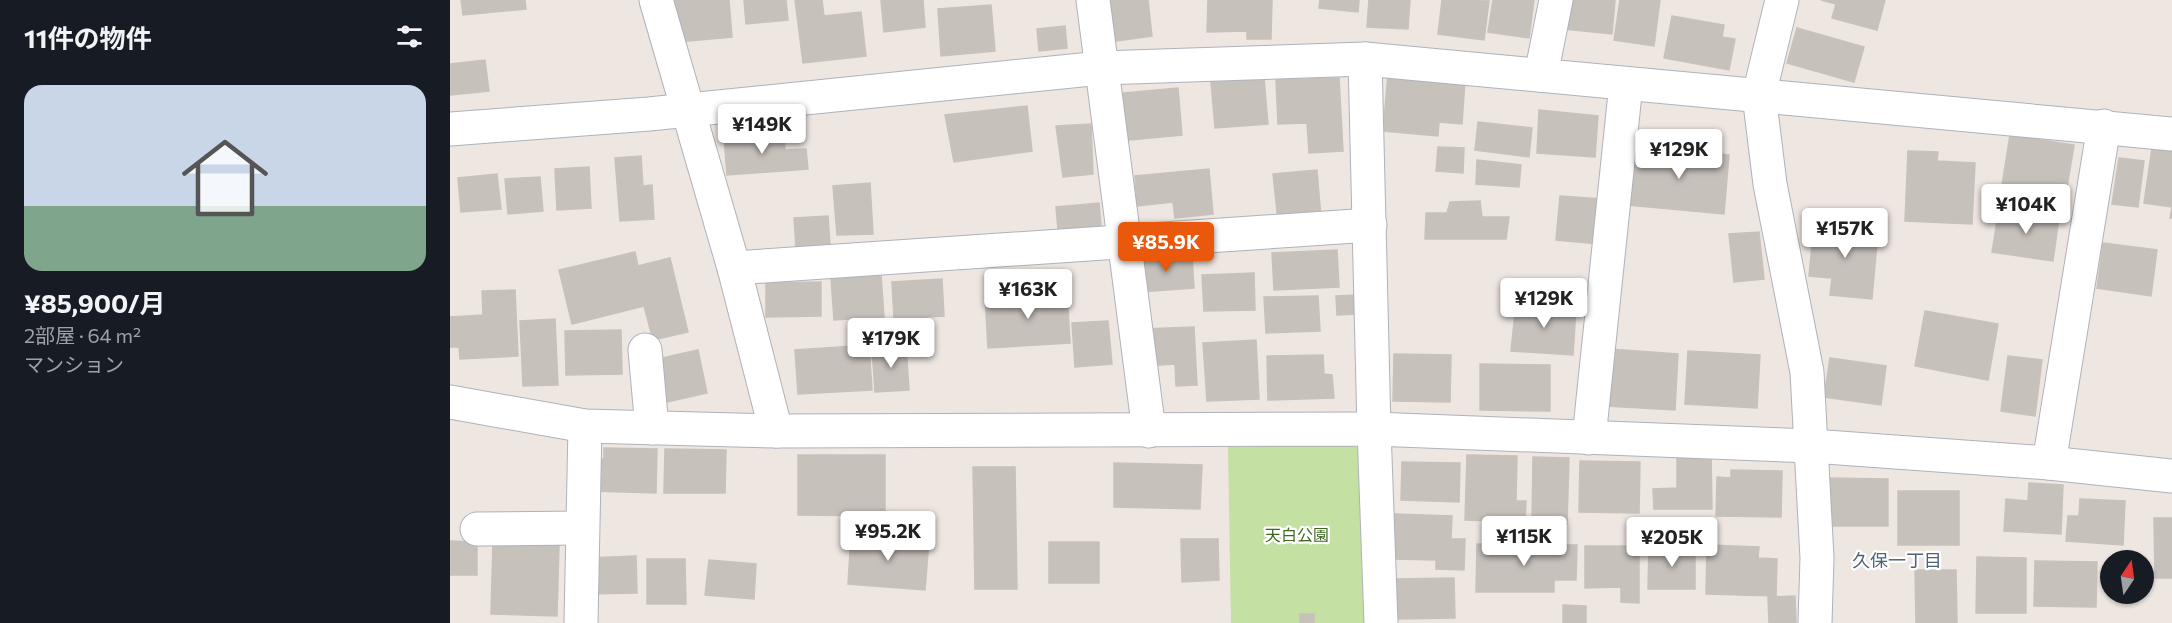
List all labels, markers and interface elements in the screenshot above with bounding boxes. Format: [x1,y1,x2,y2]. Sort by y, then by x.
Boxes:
icon: filters [393,20,426,53]
text: 11件の物件 [24,22,152,53]
pin: ¥149K [720,104,804,155]
text: ¥149K [732,111,792,135]
icon: home [171,124,279,232]
pin: ¥129K [1637,129,1721,180]
text: ¥129K [1649,136,1709,160]
pin: ¥104K [1984,184,2068,235]
text: ¥104K [1995,191,2057,215]
pin: ¥157K [1803,208,1887,259]
text: ¥157K [1816,215,1874,239]
pin: ¥85.9K [1117,222,1215,273]
text: ¥85.9K [1132,229,1200,253]
pin: ¥163K [986,269,1070,320]
text: ¥163K [998,276,1058,300]
pin: ¥129K [1502,278,1586,329]
text: ¥129K [1514,285,1574,309]
text: ¥85,900/月 [24,287,166,318]
pin: ¥179K [849,318,933,369]
text: 2部屋 · 64 m² [24,323,141,347]
text: ¥179K [861,325,921,349]
text: マンション [24,352,124,376]
pin: ¥95.2K [839,511,937,562]
pin: ¥115K [1482,516,1566,567]
pin: ¥205K [1630,517,1714,568]
text: ¥95.2K [854,518,922,542]
text: ¥115K [1496,523,1552,547]
text: ¥205K [1640,524,1704,548]
park label: 天白公園 [1265,525,1329,544]
district label: 久保一丁目 [1852,549,1942,571]
north arrow [2100,550,2154,604]
map controls [2100,550,2154,604]

